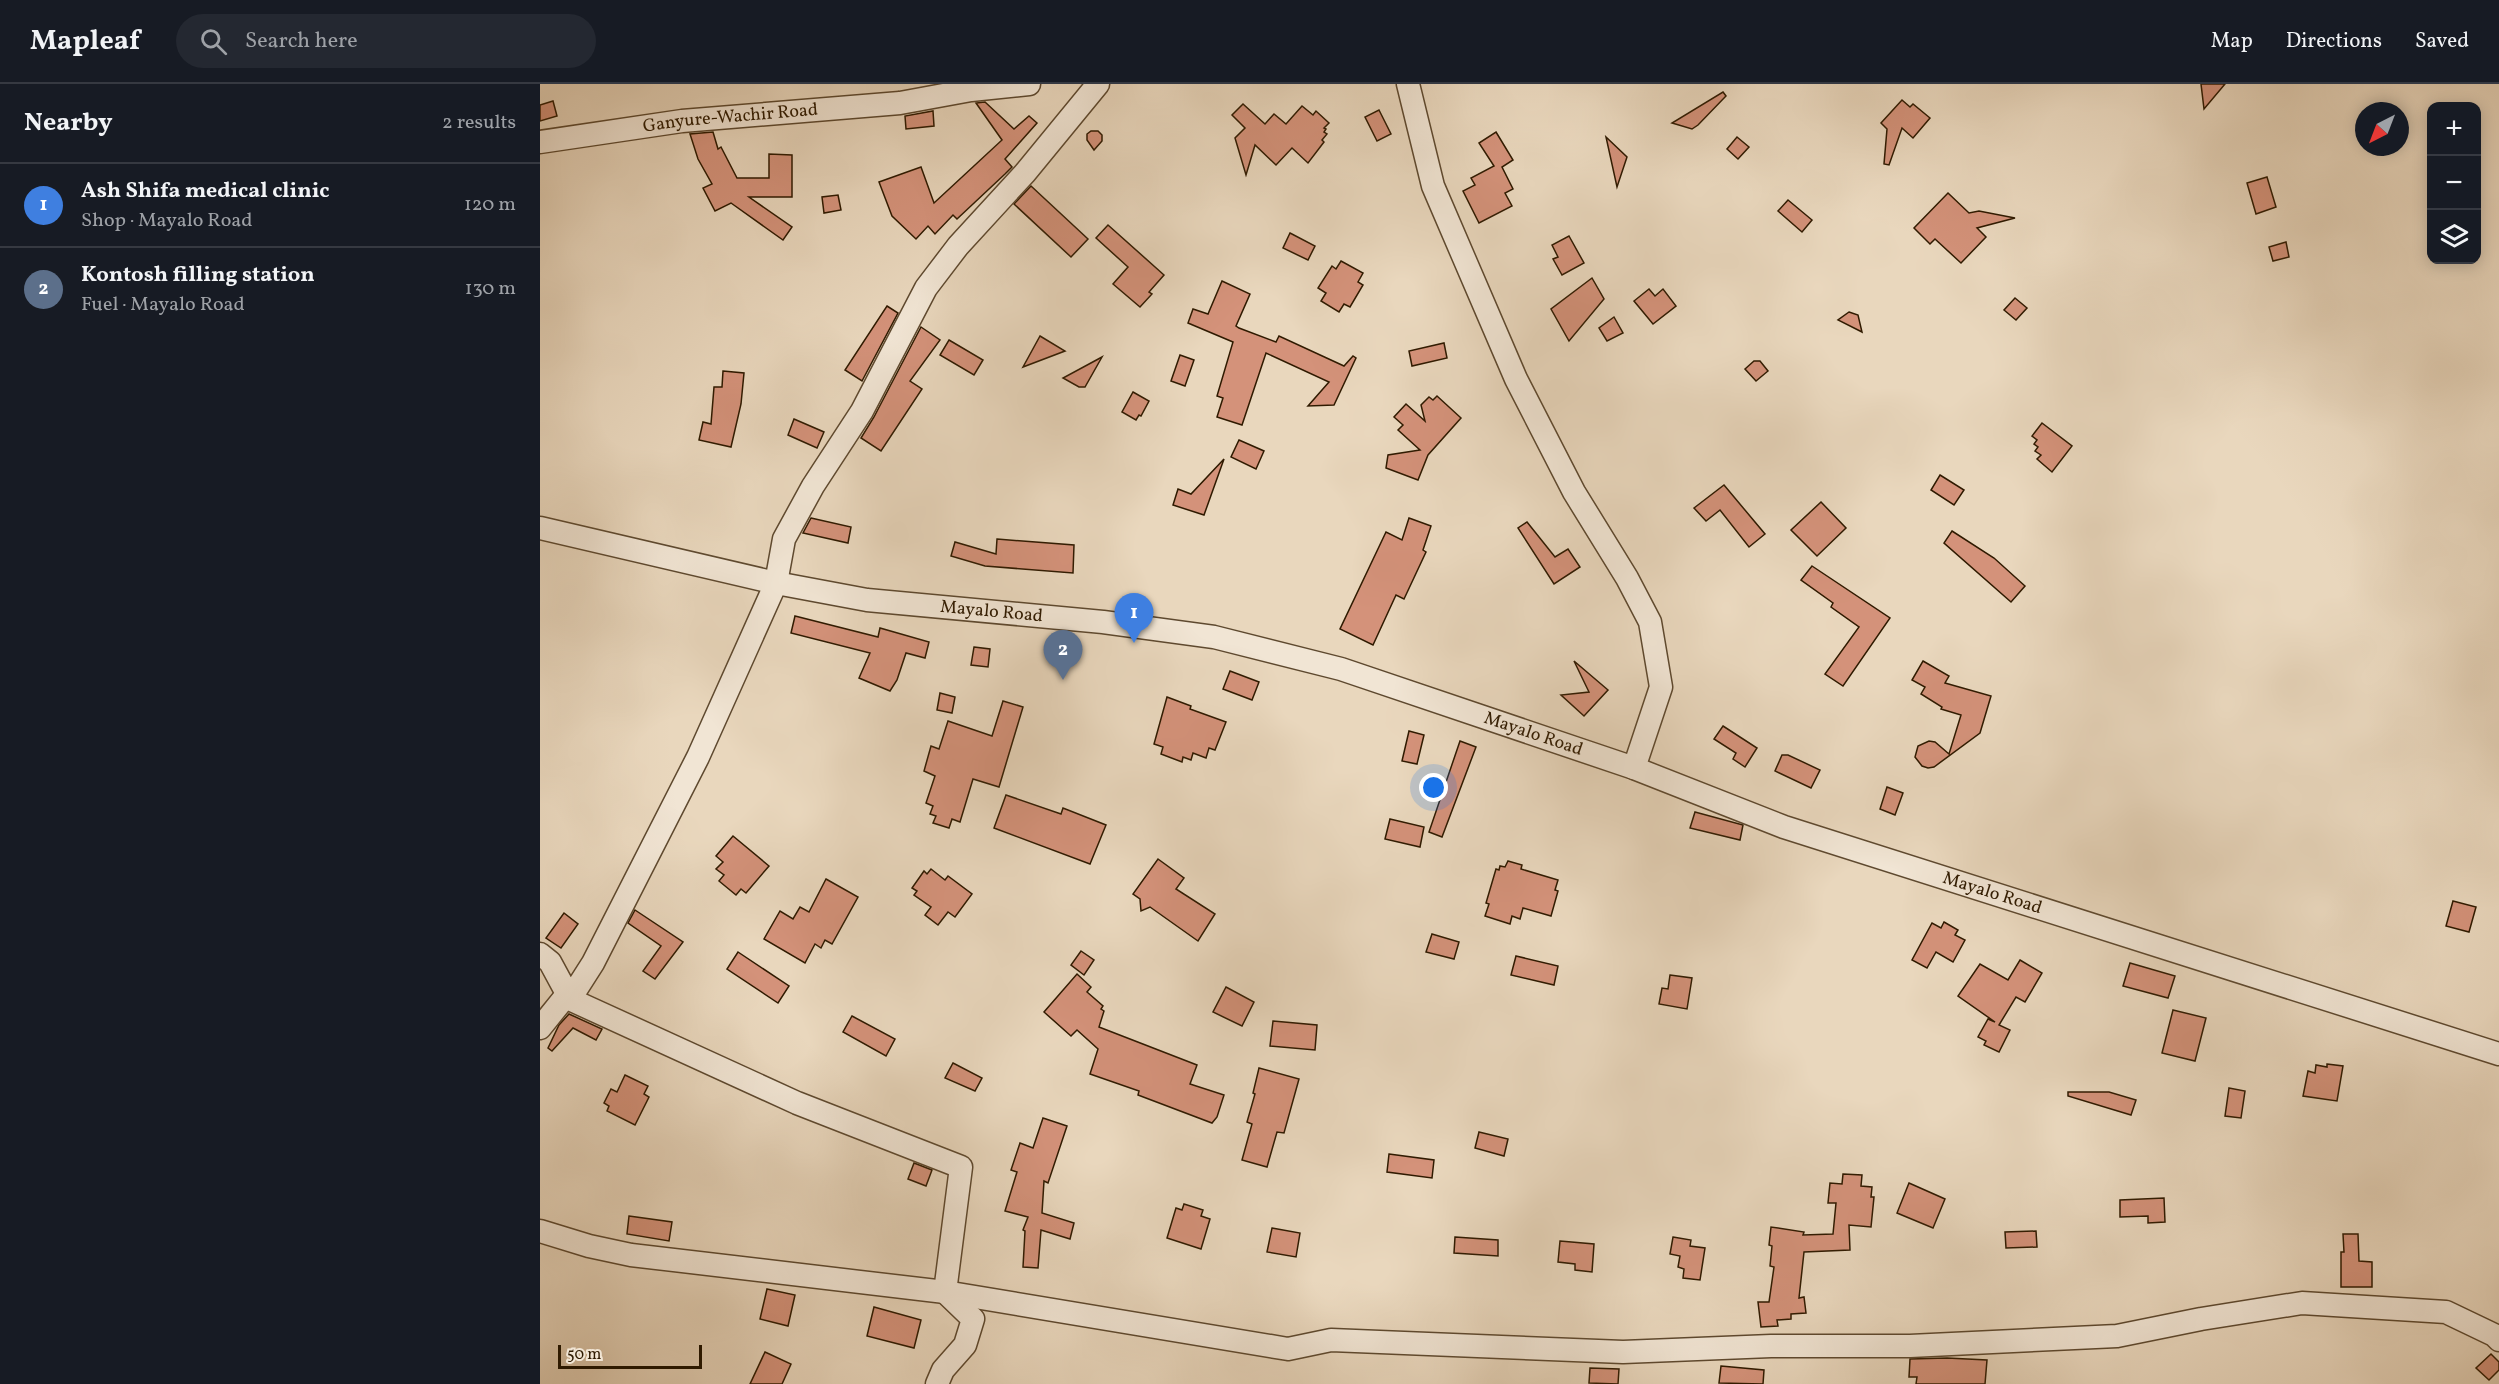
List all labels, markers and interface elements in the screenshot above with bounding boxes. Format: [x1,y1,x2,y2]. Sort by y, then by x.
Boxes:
search box [176,14,596,68]
text: Mapleaf [30,22,140,61]
icon: search [197,25,230,58]
text: Search here [245,26,358,57]
text: Map [2211,27,2253,56]
text: Directions [2286,27,2382,56]
text: Saved [2415,27,2469,56]
street label: Ganyure-Wachir Road [641,97,819,139]
north arrow [2355,102,2409,156]
map controls [2427,102,2481,264]
button: + [2427,102,2481,156]
text: Nearby [24,105,113,141]
text: 2 results [442,109,516,137]
button: − [2427,156,2481,210]
text: Ash Shifa medical clinic [81,176,330,207]
text: 1 [39,191,48,219]
text: 120 m [464,191,516,219]
text: Shop · Mayalo Road [81,207,253,235]
button: layers [2427,210,2481,264]
text: Kontosh filling station [81,260,315,291]
text: 2 [38,275,49,303]
text: 130 m [465,275,516,303]
text: Fuel · Mayalo Road [81,291,245,319]
street label: Mayalo Road [939,594,1044,629]
pin: 1 [1114,594,1154,643]
pin: 2 [1044,630,1082,680]
street label: Mayalo Road [1481,706,1586,762]
your location [1419,773,1448,802]
street label: Mayalo Road [1939,866,2045,921]
scale bar [558,1342,702,1370]
text: 50 m [567,1344,601,1366]

